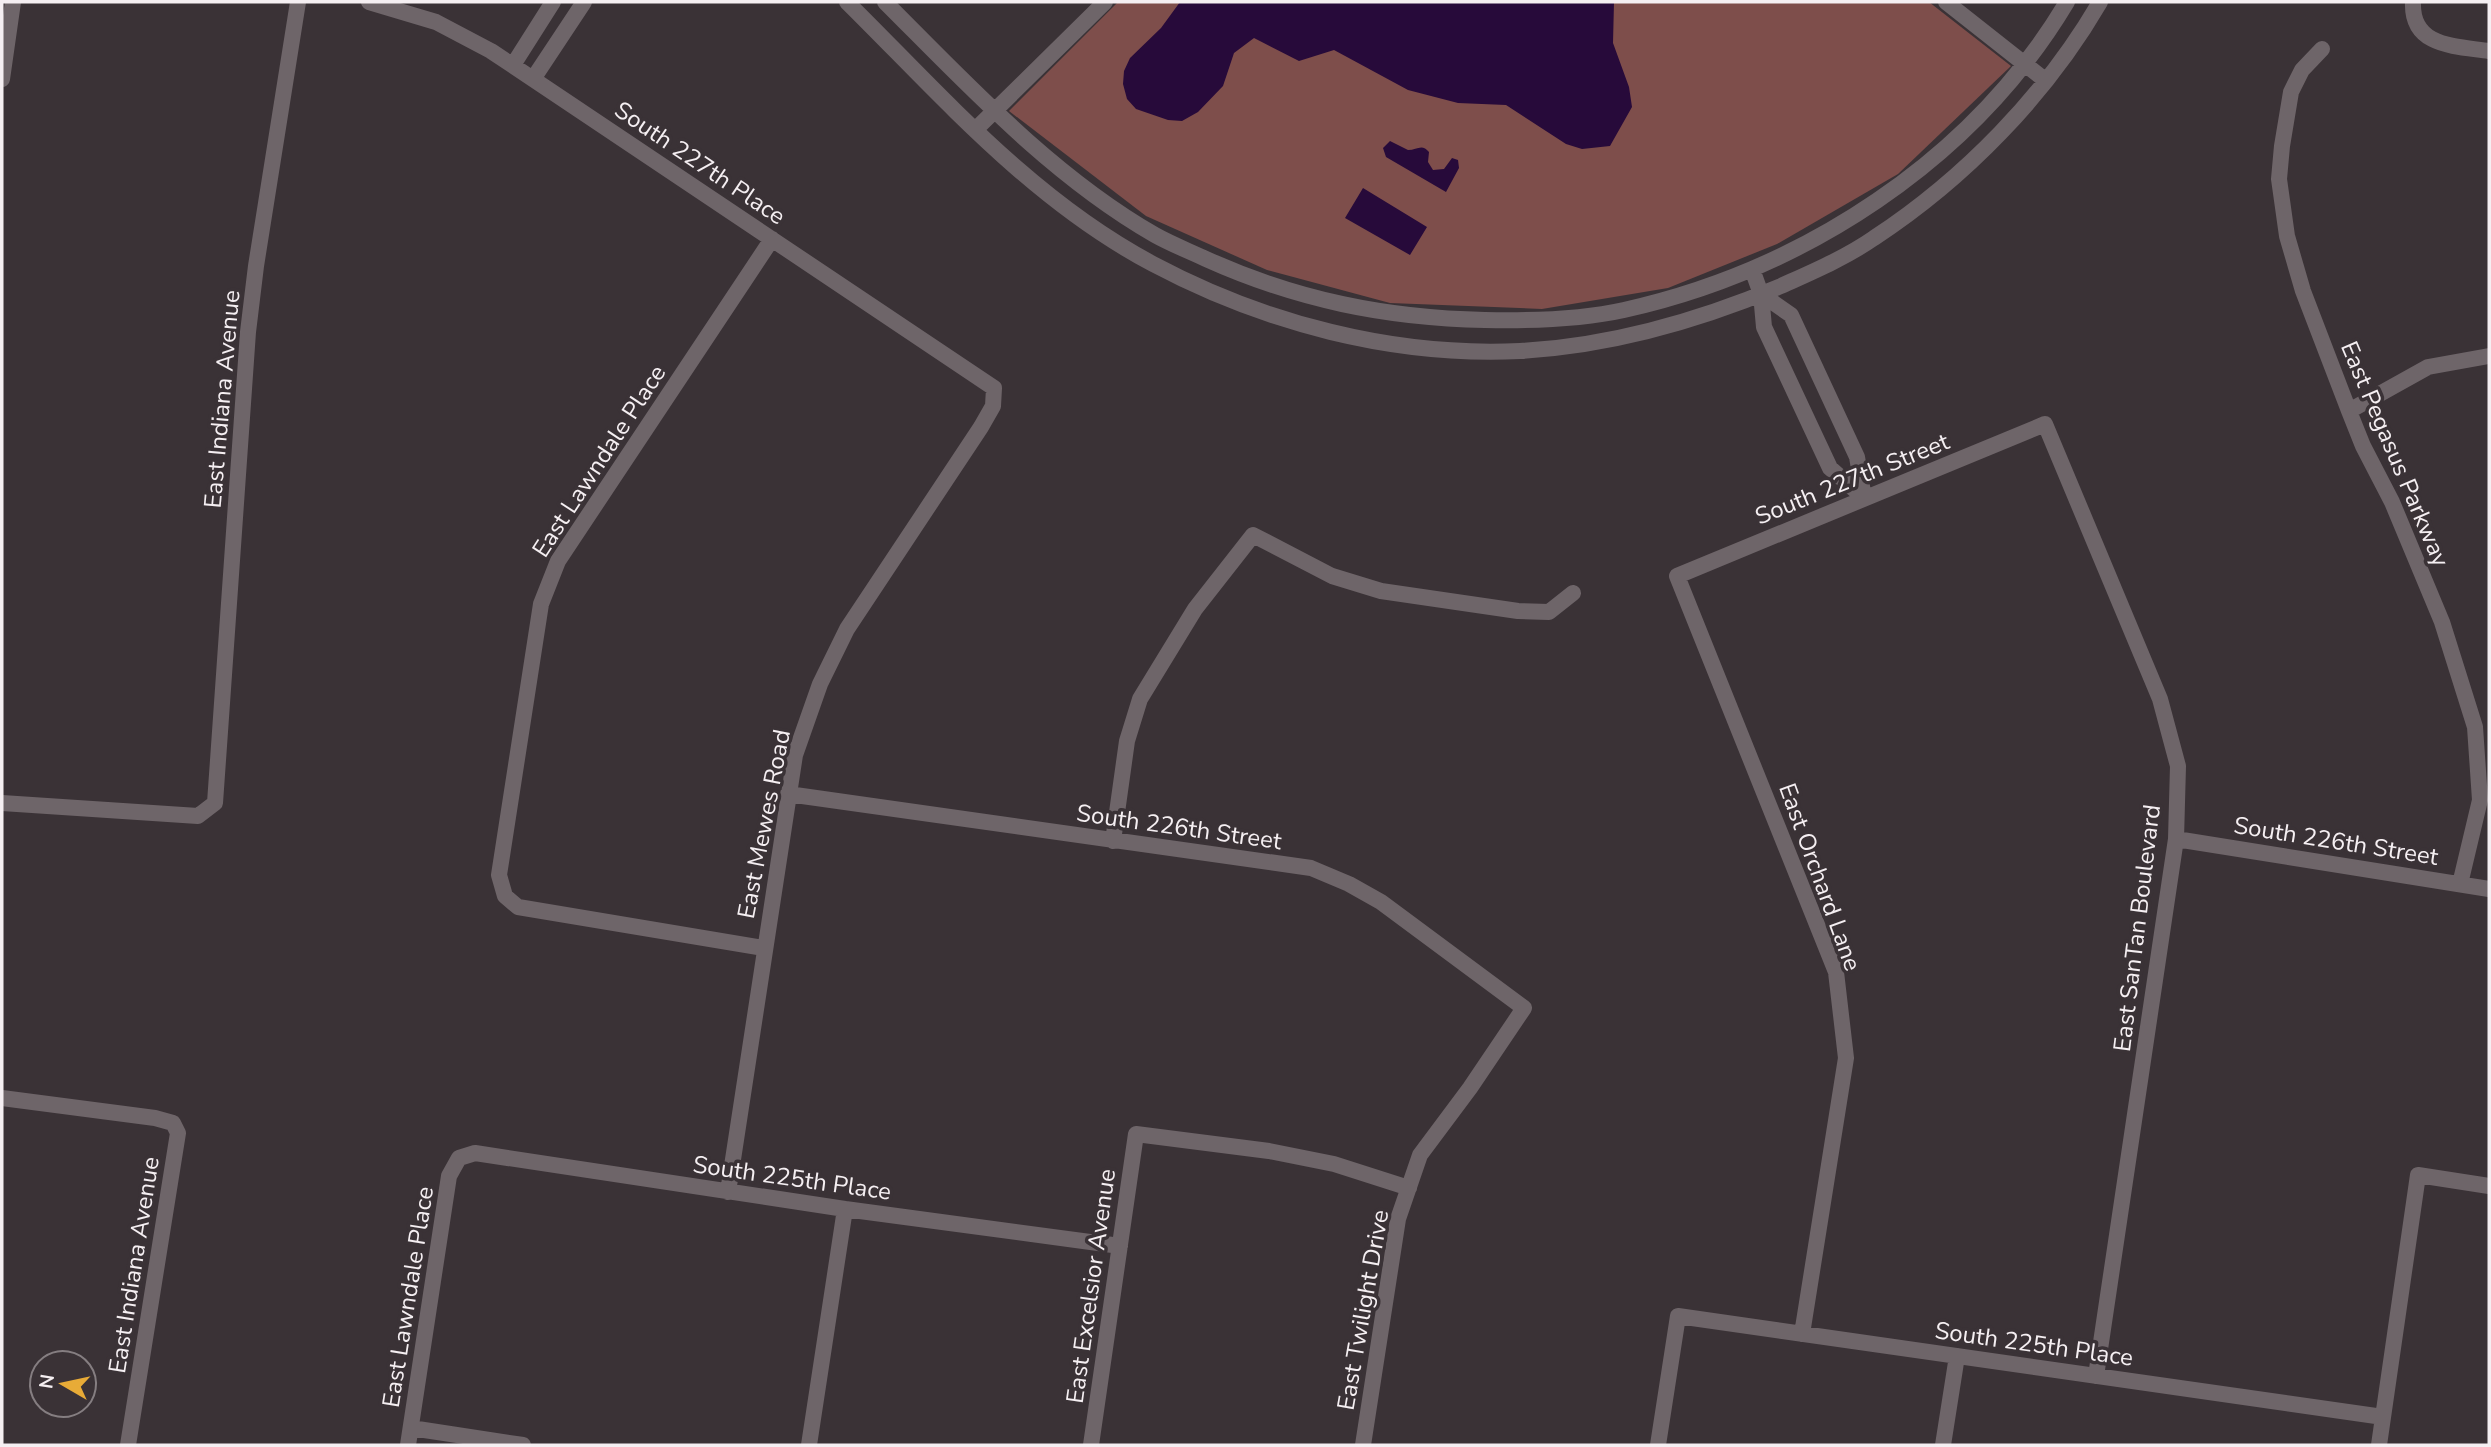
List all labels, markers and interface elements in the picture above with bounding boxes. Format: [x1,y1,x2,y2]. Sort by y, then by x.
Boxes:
street label: South 227th Place [608,94,792,232]
street label: East Indiana Avenue [197,289,247,509]
street label: East Pegasus Parkway [2333,336,2457,572]
street label: East Lawndale Place [525,359,673,563]
street label: South 227th Street [1750,425,1954,533]
street label: East Mewes Road [730,727,798,921]
street label: East Orchard Lane [1771,779,1869,975]
street label: South 226th Street [1074,797,1284,857]
street label: East SanTan Boulevard [2106,803,2168,1053]
street label: South 226th Street [2231,809,2441,873]
street label: South 225th Place [691,1148,893,1208]
street label: East Indiana Avenue [101,1154,167,1376]
street label: East Excelsior Avenue [1059,1167,1123,1405]
street label: East Lawndale Place [375,1184,441,1410]
street label: East Twilight Drive [1330,1207,1396,1413]
street label: South 225th Place [1933,1314,2135,1374]
north arrow [28,1349,98,1419]
text: N [33,1372,61,1391]

